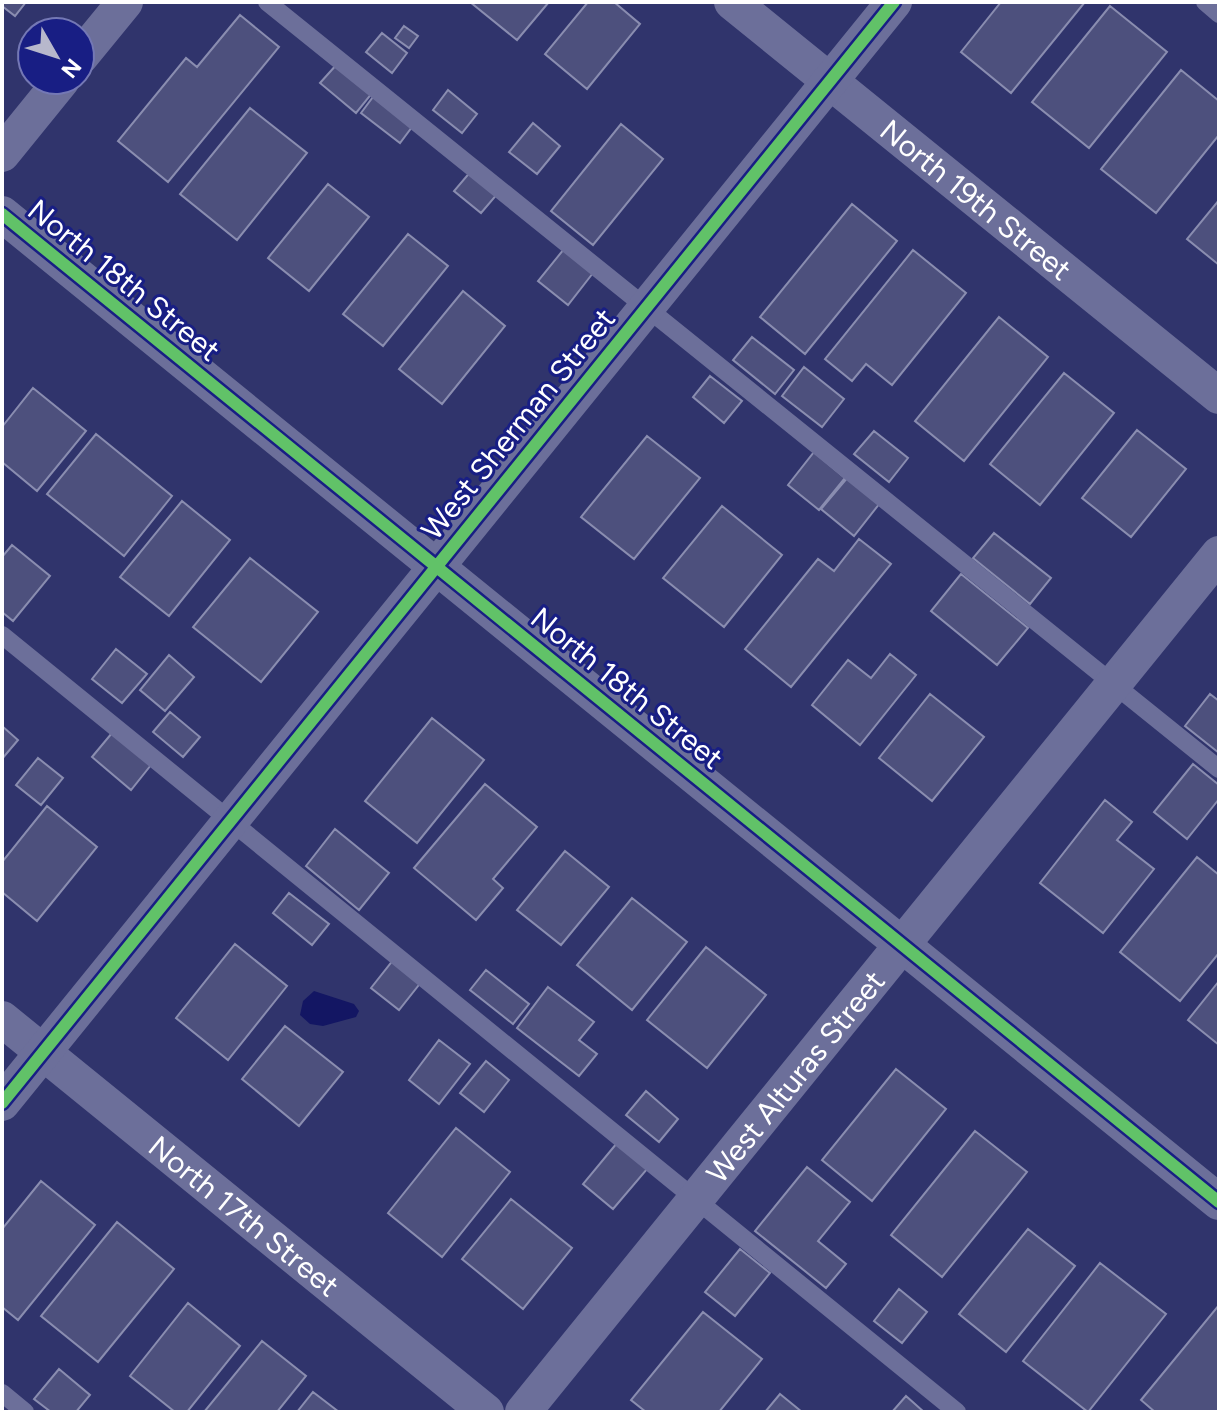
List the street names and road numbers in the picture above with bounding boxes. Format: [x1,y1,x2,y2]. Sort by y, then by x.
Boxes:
street label: North 19th Street [873,111,1079,288]
street label: North 18th Street [20,191,228,369]
street label: West Sherman Street [413,301,623,547]
street label: North 18th Street [523,599,731,777]
street label: West Alturas Street [698,963,892,1190]
street label: North 17th Street [142,1127,347,1304]

